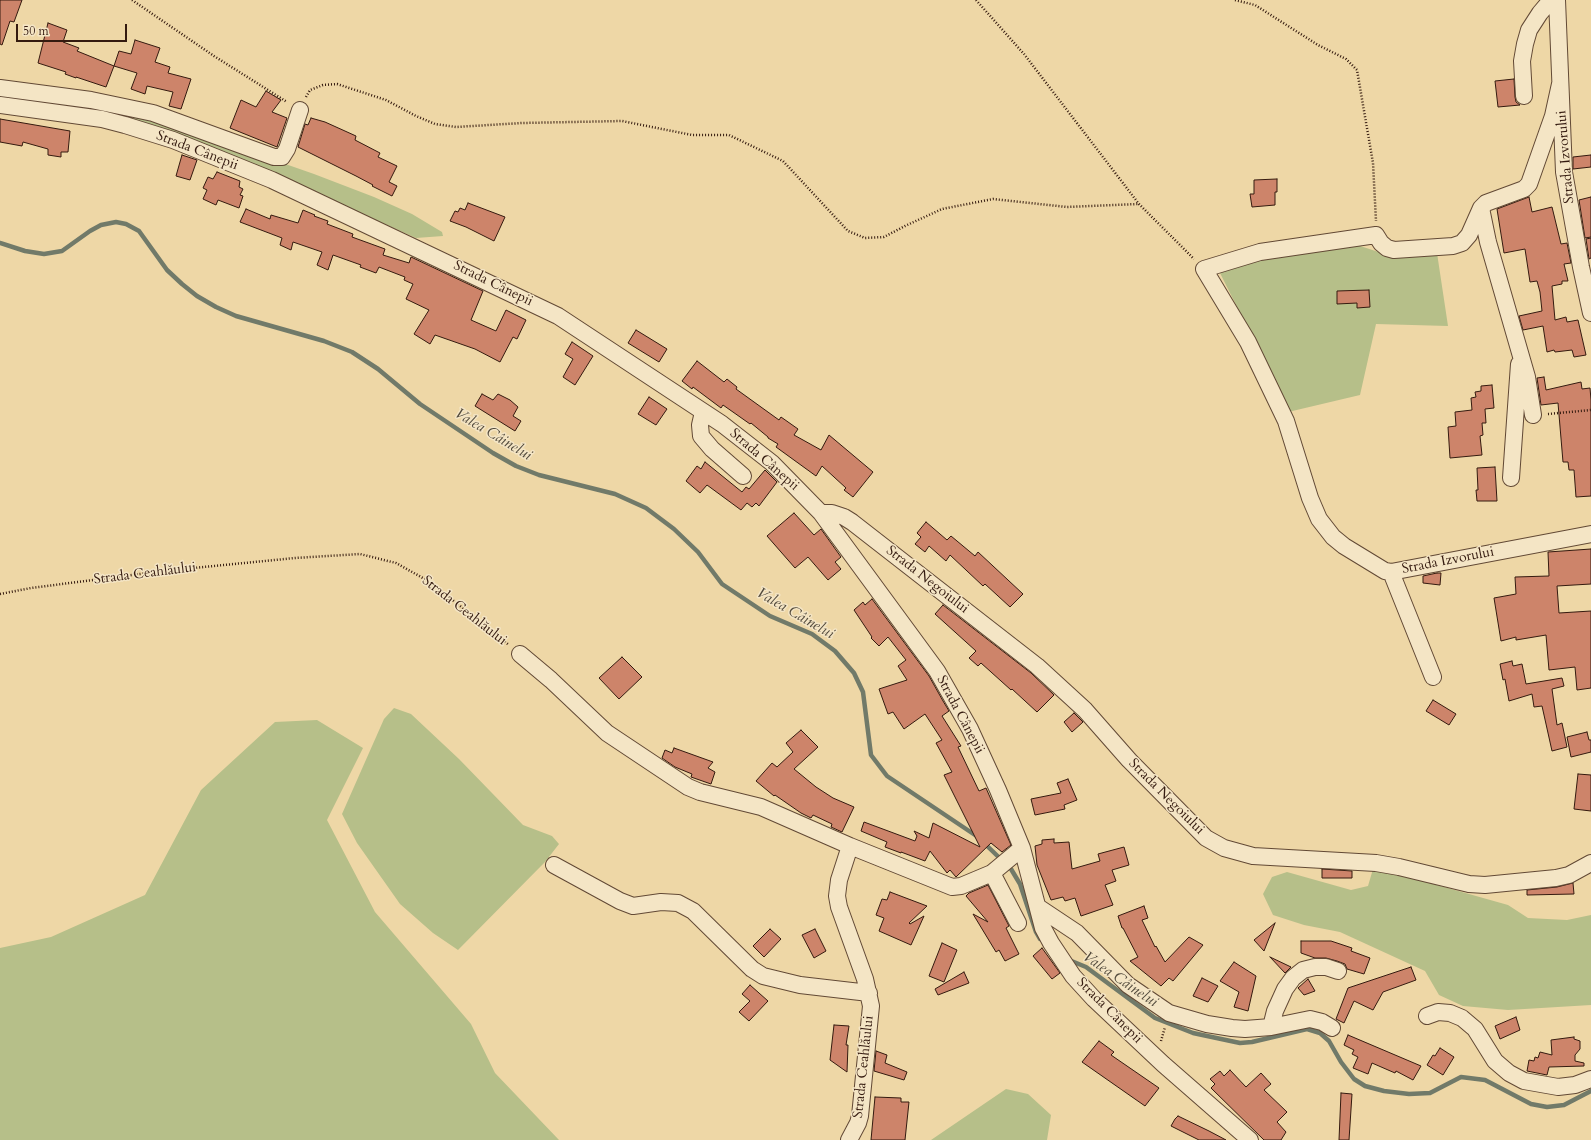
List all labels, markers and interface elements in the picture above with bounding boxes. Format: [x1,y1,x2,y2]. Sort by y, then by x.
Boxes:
scale bar [18,16,129,42]
text: 50 m [23,23,49,39]
street label: Strada Izvorului [1554,110,1578,204]
street label: Strada Cânepii [154,128,240,174]
street label: Strada Cânepii [451,258,535,310]
water label: Valea Câinelui [451,405,535,465]
street label: Strada Cânepii [726,425,802,495]
street label: Strada Negoiului [882,542,972,618]
street label: Strada Izvorului [1401,544,1495,578]
street label: Strada Ceahlăului [93,559,197,589]
street label: Strada Ceahlăului [418,573,510,649]
water label: Valea Câinelui [753,585,837,643]
street label: Strada Cânepii [932,673,988,757]
street label: Strada Negoiului [1125,756,1207,838]
water label: Valea Câinelui [1079,948,1161,1012]
street label: Strada Cânepii [1073,975,1145,1047]
street label: Strada Ceahlăului [850,1015,878,1119]

